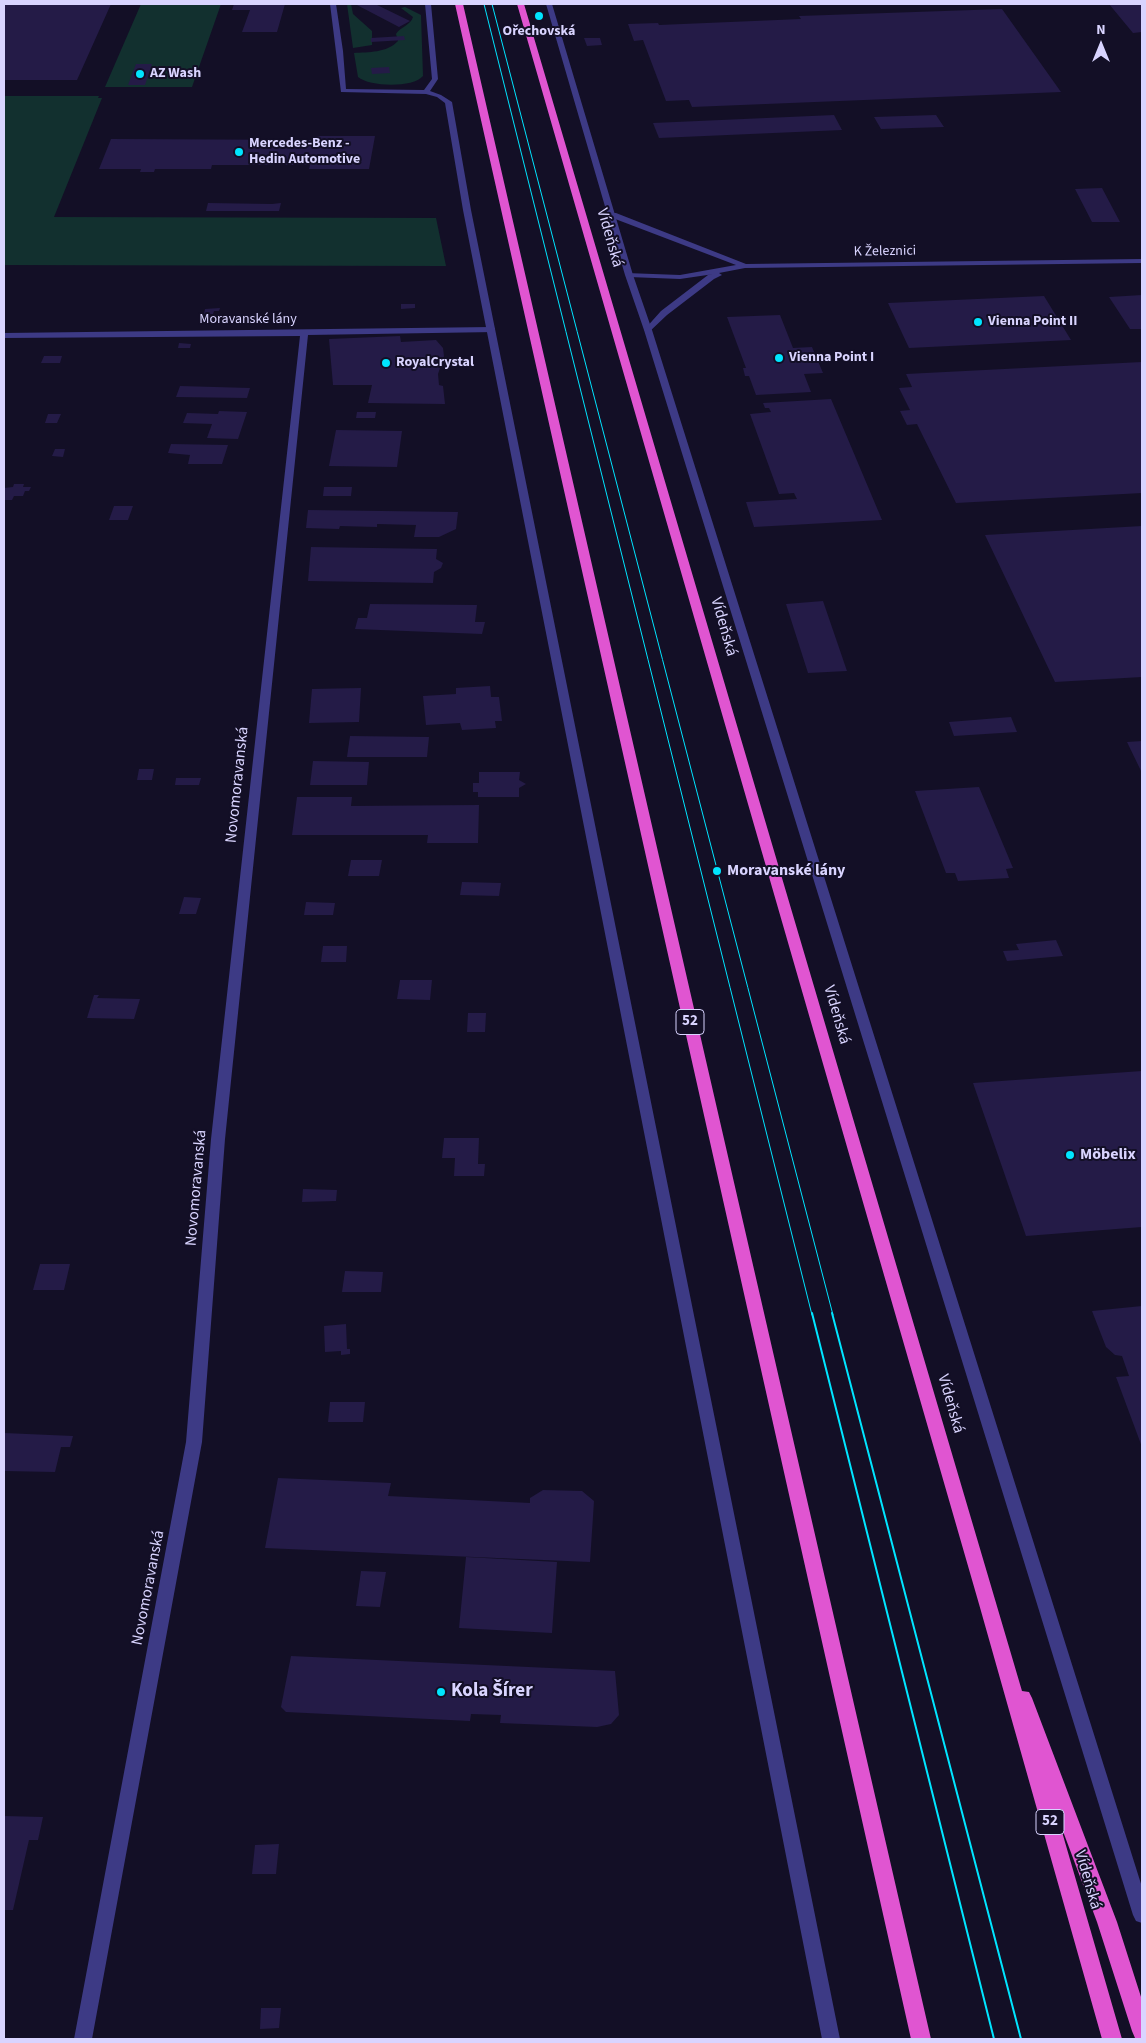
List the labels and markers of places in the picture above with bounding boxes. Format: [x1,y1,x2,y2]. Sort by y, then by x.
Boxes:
marker: Ořechovská [533,10,545,22]
place label: Ořechovská [503,24,575,40]
place label: AZ Wash [150,66,201,82]
marker: AZ Wash [134,68,146,80]
place label: Mercedes-Benz - Hedin Automotive [249,136,360,168]
marker: Mercedes-Benz - Hedin Automotive [233,146,245,158]
place label: Vienna Point II [988,314,1077,330]
marker: Vienna Point II [972,316,984,328]
place label: Vienna Point I [789,350,874,366]
marker: Vienna Point I [773,352,785,364]
place label: RoyalCrystal [396,355,474,371]
marker: RoyalCrystal [380,357,392,369]
place label: Moravanské lány [727,861,845,881]
marker: Moravanské lány [711,865,723,877]
place label: Möbelix [1080,1145,1136,1165]
marker: Möbelix [1064,1149,1076,1161]
place label: Kola Šírer [451,1681,533,1703]
marker: Kola Šírer [435,1686,447,1698]

